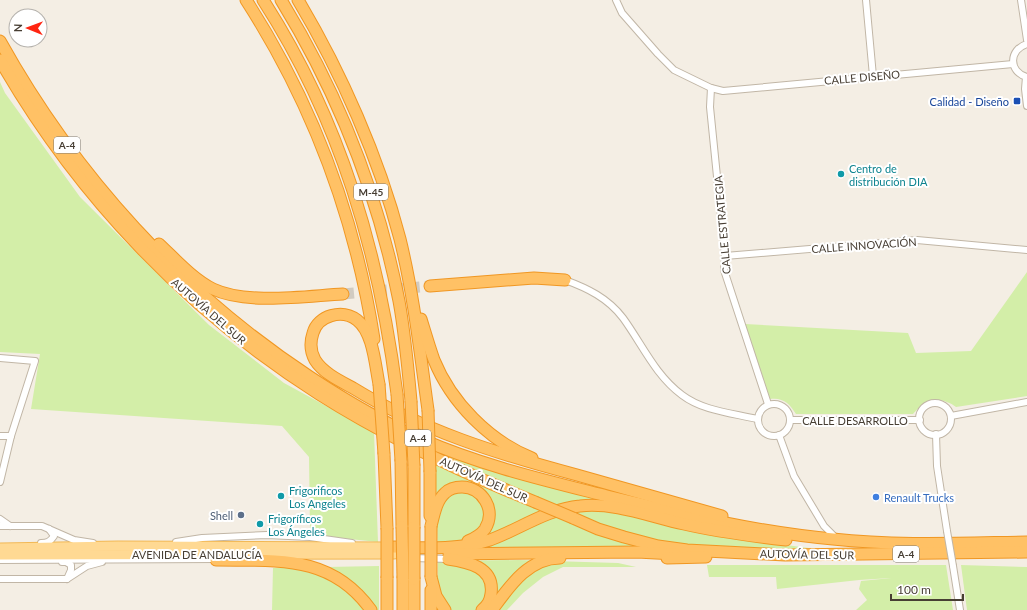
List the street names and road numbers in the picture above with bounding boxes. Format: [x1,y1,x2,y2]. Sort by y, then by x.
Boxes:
street label: CALLE DISEÑO [823,67,901,87]
road number: A-4 [54,137,80,153]
street label: CALLE ESTRATEGIA [711,175,733,275]
road number: M-45 [354,184,388,200]
street label: CALLE INNOVACIÓN [811,235,917,255]
street label: AUTOVÍA DEL SUR [169,275,249,347]
street label: CALLE DESARROLLO [802,414,908,427]
road number: A-4 [405,430,431,446]
street label: AUTOVÍA DEL SUR [438,454,530,504]
road number: A-4 [893,546,919,562]
street label: AUTOVÍA DEL SUR [760,547,854,561]
street label: AVENIDA DE ANDALUCÍA [132,548,263,561]

